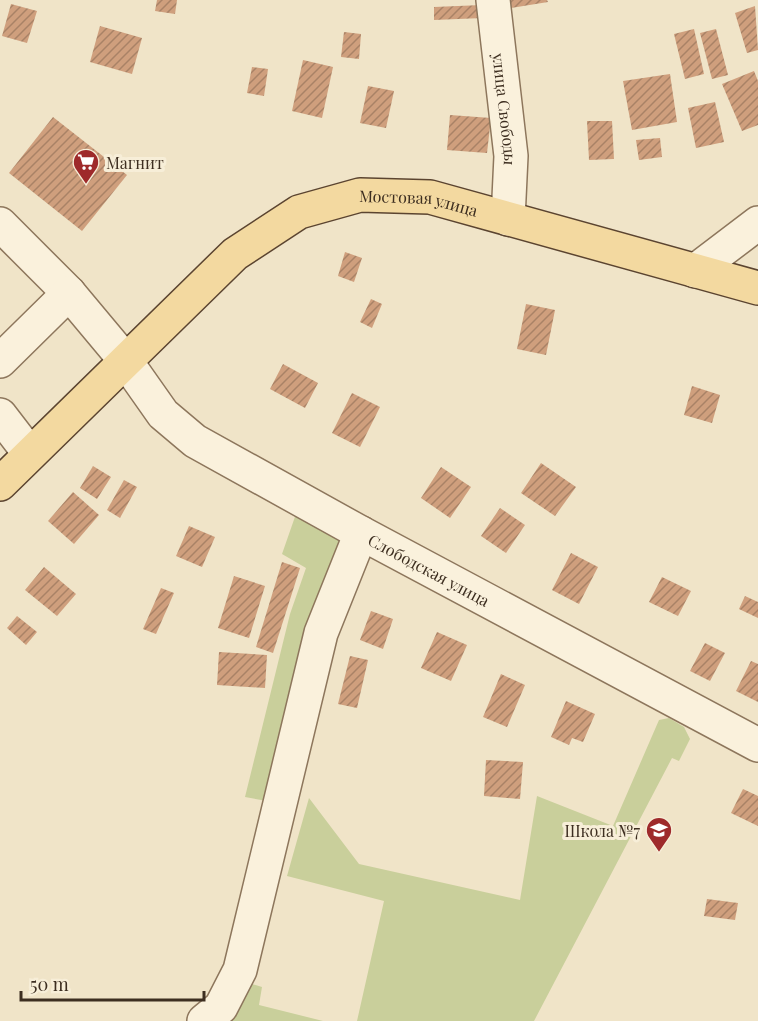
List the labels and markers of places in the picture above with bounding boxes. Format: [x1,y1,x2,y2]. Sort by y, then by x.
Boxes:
supermarket icon: Магнит [71,147,101,185]
place label: Магнит [106,152,164,173]
school or university icon: Школа №7 [644,815,674,853]
place label: Школа №7 [564,820,640,841]

